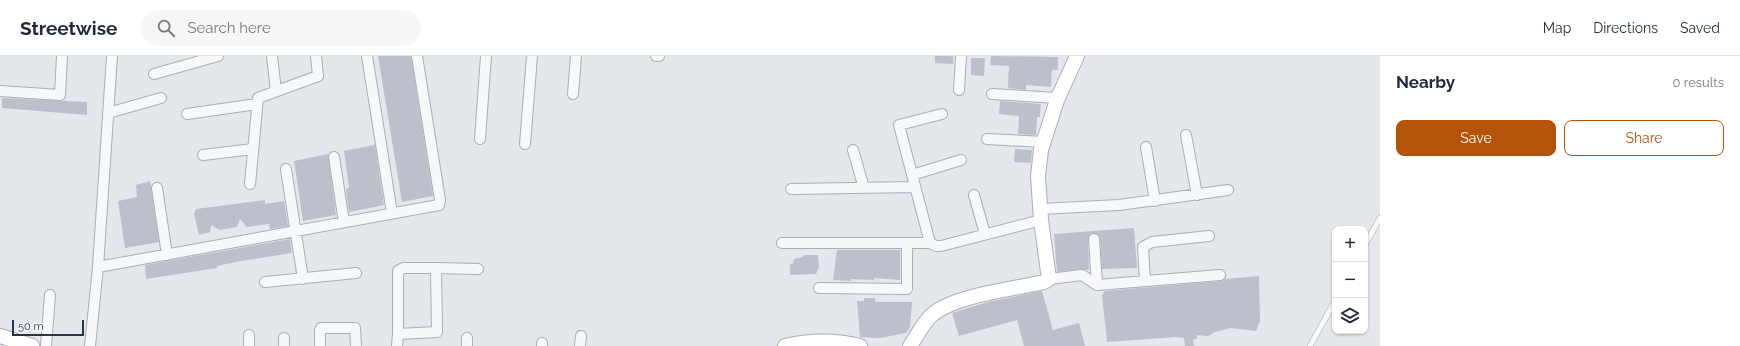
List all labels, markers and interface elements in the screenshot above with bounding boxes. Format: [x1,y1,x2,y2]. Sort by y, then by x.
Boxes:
search box [141,10,421,46]
text: Streetwise [20,17,117,39]
icon: search [155,17,177,39]
text: Search here [187,19,271,37]
text: Map [1543,20,1571,36]
text: Directions [1593,20,1658,36]
text: Saved [1680,20,1720,36]
text: Nearby [1396,72,1455,92]
text: 0 results [1673,75,1724,90]
button: Save [1396,120,1556,156]
button: Share [1564,120,1724,156]
map controls [1332,226,1368,334]
button: + [1332,226,1368,262]
button: − [1332,262,1368,298]
button: layers [1332,298,1368,334]
scale bar [12,318,84,337]
text: 50 m [18,320,44,333]

